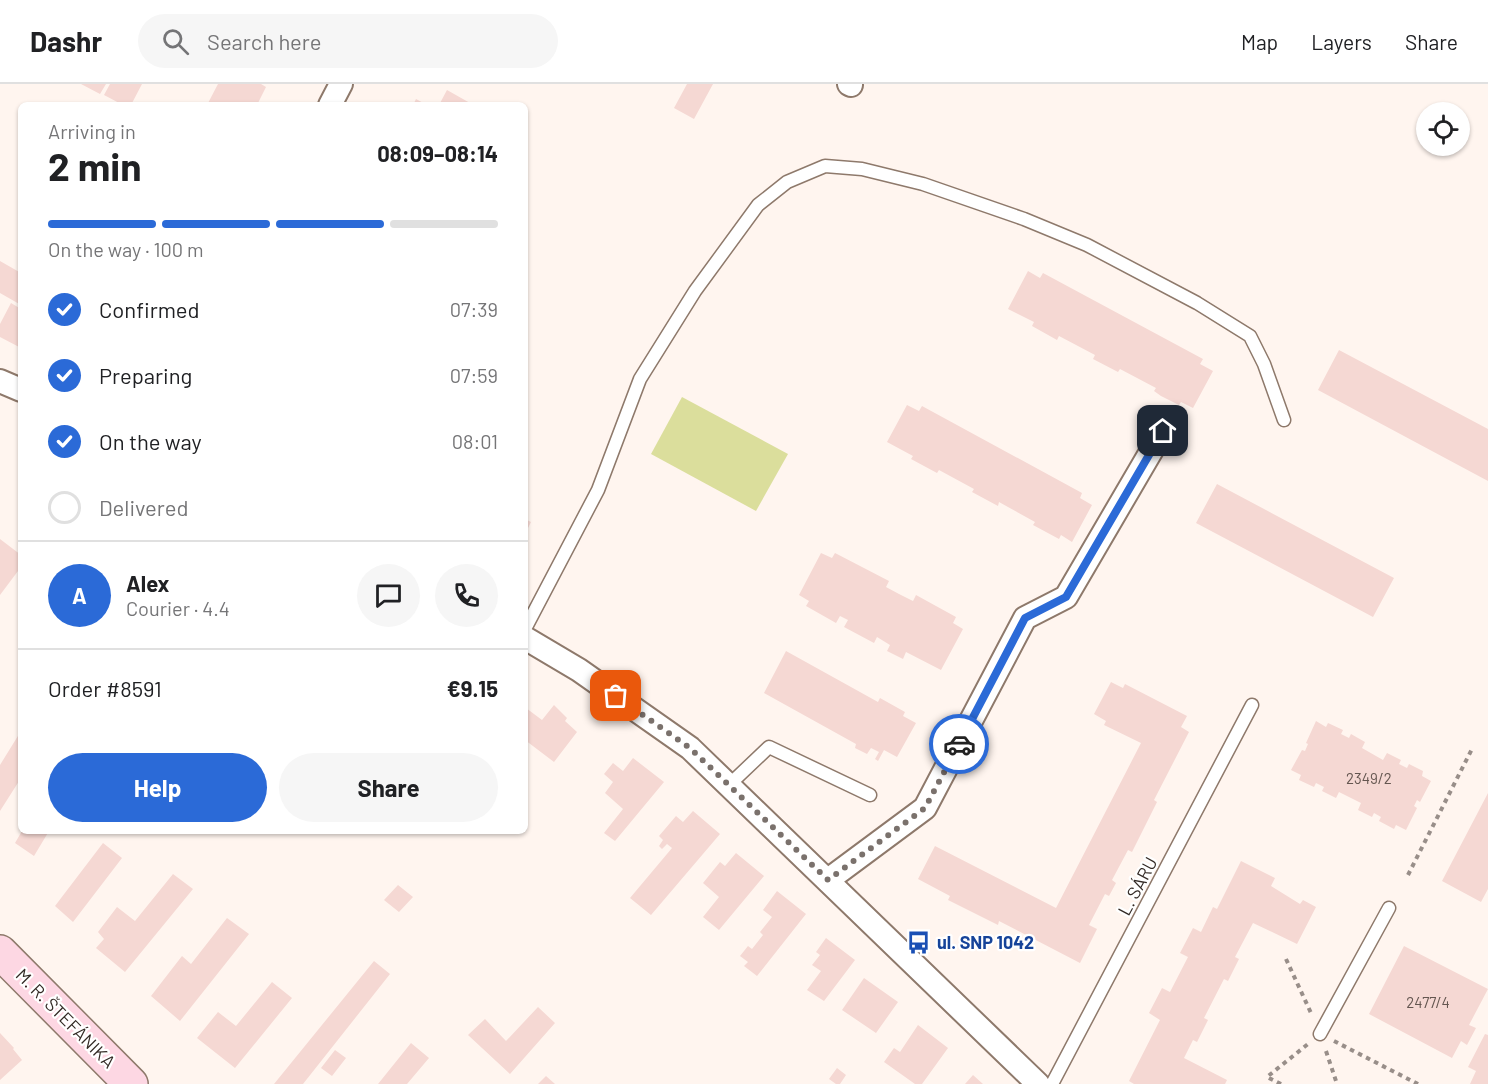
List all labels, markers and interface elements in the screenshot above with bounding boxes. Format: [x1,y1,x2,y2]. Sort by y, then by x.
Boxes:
search box [138,14,558,68]
text: Dashr [30,24,102,58]
icon: search [159,25,192,58]
text: Search here [207,28,321,54]
text: Map [1241,29,1278,54]
text: Layers [1311,29,1372,54]
text: Share [1405,29,1458,54]
map controls [1416,102,1470,156]
button: locate [1416,102,1470,156]
text: Arriving in [48,119,136,143]
text: 08:09–08:14 [377,140,498,166]
text: 2 min [48,142,141,189]
text: On the way · 100 m [48,237,204,261]
icon: check [48,293,81,326]
text: Confirmed [99,296,199,322]
text: 07:39 [450,297,498,321]
icon: check [48,359,81,392]
text: Preparing [99,362,192,388]
text: 07:59 [450,363,498,387]
pin [1137,405,1188,456]
icon: home [1146,414,1179,447]
icon: check [48,425,81,458]
text: On the way [99,428,202,454]
text: 08:01 [452,429,498,453]
text: Delivered [99,494,188,520]
button: chat [357,564,420,627]
button: phone [435,564,498,627]
text: Alex [126,570,169,596]
text: A [72,582,87,608]
text: Courier · 4.4 [126,596,230,620]
pin [590,670,641,721]
text: Order #8591 [48,675,162,701]
text: €9.15 [447,675,498,701]
icon: bag [599,679,632,712]
courier [929,714,989,774]
icon: car [943,728,976,761]
button: Help [48,753,267,822]
button: Share [279,753,498,822]
house number: 2349/2 [1346,769,1392,787]
street label: L. SÁRU [1113,853,1161,919]
bus stop icon: ul. SNP 1042 [906,929,932,955]
place label: ul. SNP 1042 [937,931,1034,953]
street label: M. R. ŠTEFÁNIKA [12,964,120,1072]
house number: 2477/4 [1406,993,1450,1011]

